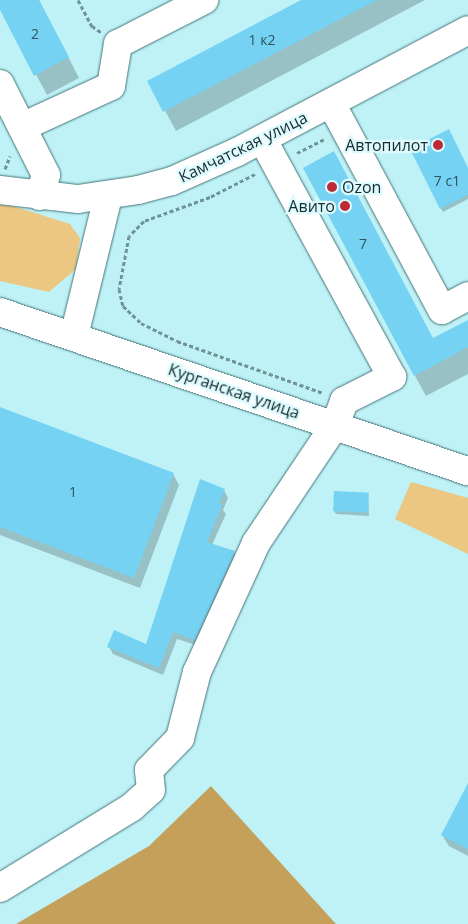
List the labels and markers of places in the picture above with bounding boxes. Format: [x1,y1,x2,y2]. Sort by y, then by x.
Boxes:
place label: Автопилот [345,135,428,155]
marker: Автопилот [432,139,444,151]
place label: Ozon [342,177,381,197]
marker: Ozon [326,181,338,193]
place label: Авито [288,196,335,216]
marker: Авито [339,200,351,212]

